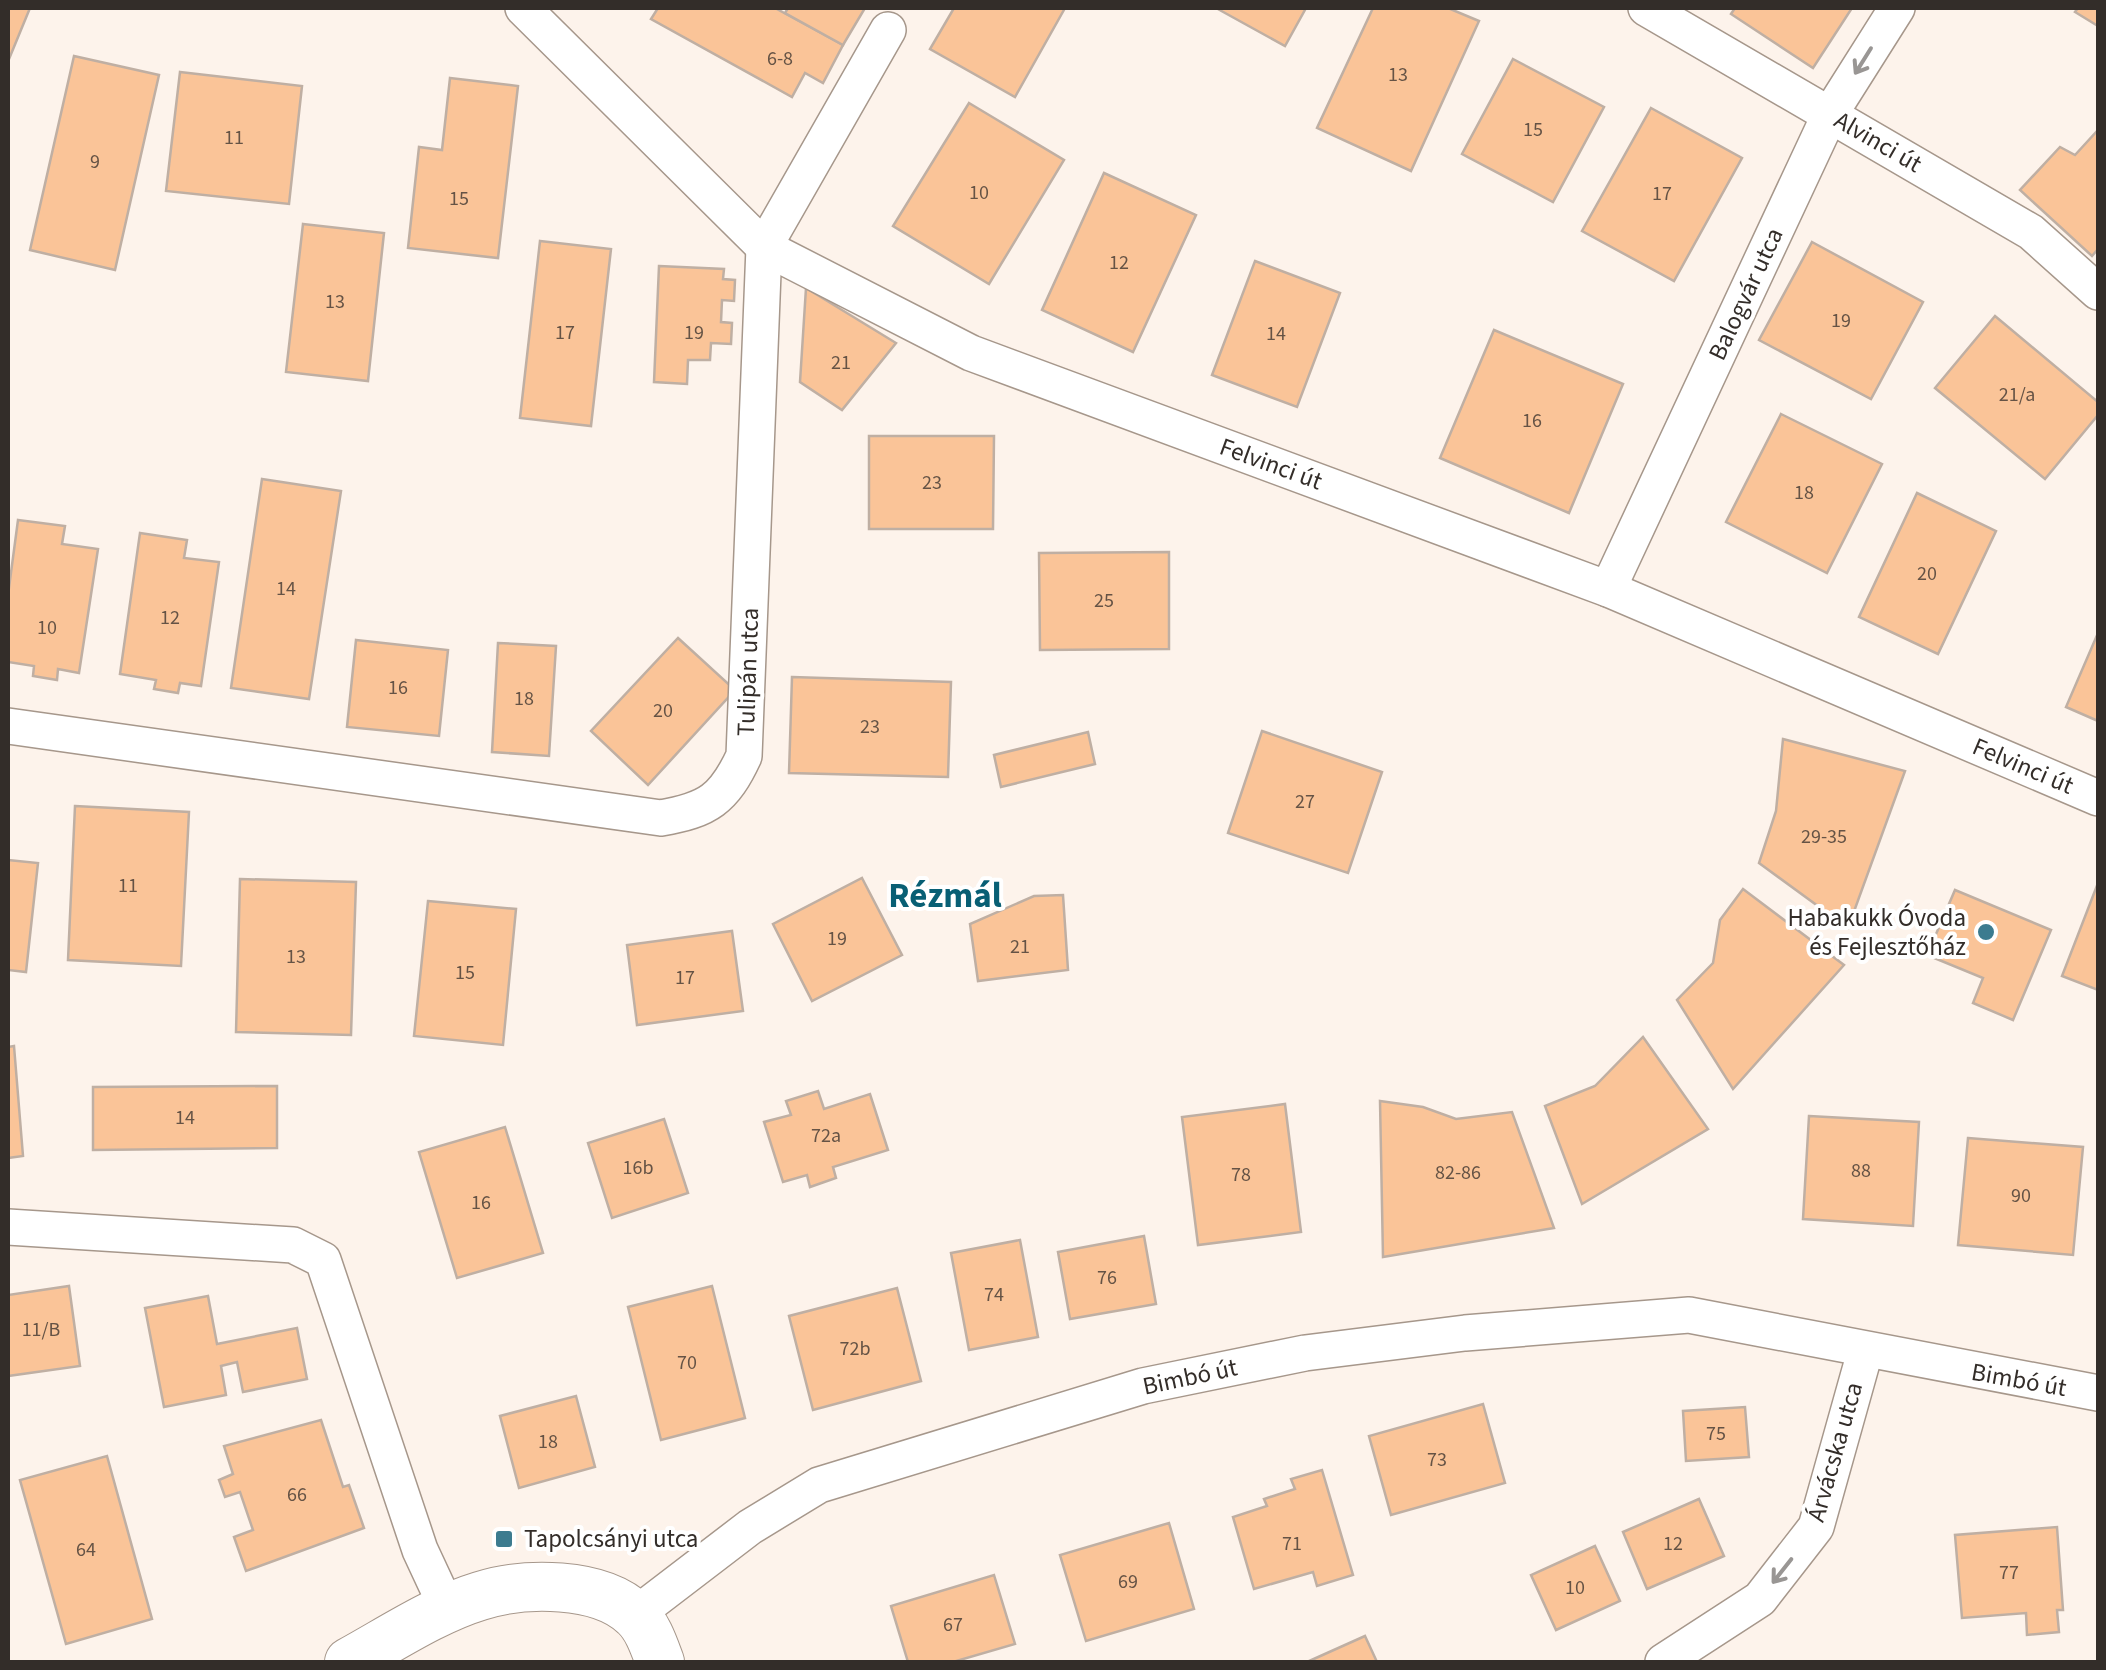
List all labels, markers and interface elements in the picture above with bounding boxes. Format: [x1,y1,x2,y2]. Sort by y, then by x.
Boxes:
house number: 6-8 [767,45,793,73]
one-way arrow [1853,46,1874,74]
house number: 13 [1388,61,1408,89]
street label: Alvinci út [1827,102,1929,182]
house number: 15 [1523,116,1543,144]
house number: 11 [224,124,244,152]
house number: 9 [90,148,100,176]
house number: 10 [969,179,989,207]
house number: 17 [1652,180,1672,208]
house number: 15 [449,185,469,213]
street label: Balogvár utca [1700,222,1792,366]
house number: 12 [1109,249,1129,277]
house number: 13 [325,288,345,316]
house number: 19 [1831,307,1851,335]
house number: 17 [555,319,575,347]
house number: 19 [684,319,704,347]
house number: 14 [1266,320,1286,348]
house number: 21 [831,349,851,377]
house number: 21/a [1999,381,2035,409]
house number: 16 [1522,407,1542,435]
street label: Felvinci út [1215,429,1328,499]
house number: 23 [922,469,942,497]
house number: 18 [1794,479,1814,507]
house number: 20 [1917,560,1937,588]
house number: 14 [276,575,296,603]
house number: 25 [1094,587,1114,615]
house number: 12 [160,604,180,632]
street label: Tulipán utca [728,607,768,737]
house number: 10 [37,614,57,642]
house number: 16 [388,674,408,702]
house number: 18 [514,685,534,713]
house number: 20 [653,697,673,725]
house number: 23 [860,713,880,741]
street label: Felvinci út [1967,729,2080,804]
house number: 27 [1295,788,1315,816]
house number: 29-35 [1801,823,1847,851]
district label: Rézmál [888,871,1002,921]
house number: 11 [118,872,138,900]
place label: Habakukk Óvoda és Fejlesztőház [1787,900,1966,965]
marker: Habakukk Óvoda és Fejlesztőház [1975,921,1997,943]
house number: 19 [827,925,847,953]
house number: 21 [1010,933,1030,961]
house number: 13 [286,943,306,971]
house number: 15 [455,959,475,987]
house number: 17 [675,964,695,992]
house number: 14 [175,1104,195,1132]
house number: 72a [811,1122,841,1150]
house number: 16b [623,1154,653,1182]
house number: 88 [1851,1157,1871,1185]
house number: 82-86 [1435,1159,1481,1187]
house number: 78 [1231,1161,1251,1189]
house number: 90 [2011,1182,2031,1210]
house number: 16 [471,1189,491,1217]
house number: 76 [1097,1264,1117,1292]
house number: 74 [984,1281,1004,1309]
house number: 11/B [22,1316,60,1344]
house number: 72b [840,1335,870,1363]
house number: 70 [677,1349,697,1377]
street label: Bimbó út [1139,1349,1241,1405]
street label: Bimbó út [1969,1354,2070,1406]
street label: Árvácska utca [1798,1378,1872,1526]
house number: 75 [1706,1420,1726,1448]
house number: 18 [538,1428,558,1456]
house number: 73 [1427,1446,1447,1474]
house number: 66 [287,1481,307,1509]
place label: Tapolcsányi utca [524,1521,698,1557]
marker: Tapolcsányi utca [493,1528,515,1550]
house number: 71 [1282,1530,1302,1558]
house number: 12 [1663,1530,1683,1558]
house number: 64 [76,1536,96,1564]
one-way arrow [1771,1557,1792,1584]
house number: 77 [1999,1559,2019,1587]
house number: 69 [1118,1568,1138,1596]
house number: 10 [1565,1574,1585,1602]
house number: 67 [943,1611,963,1639]

